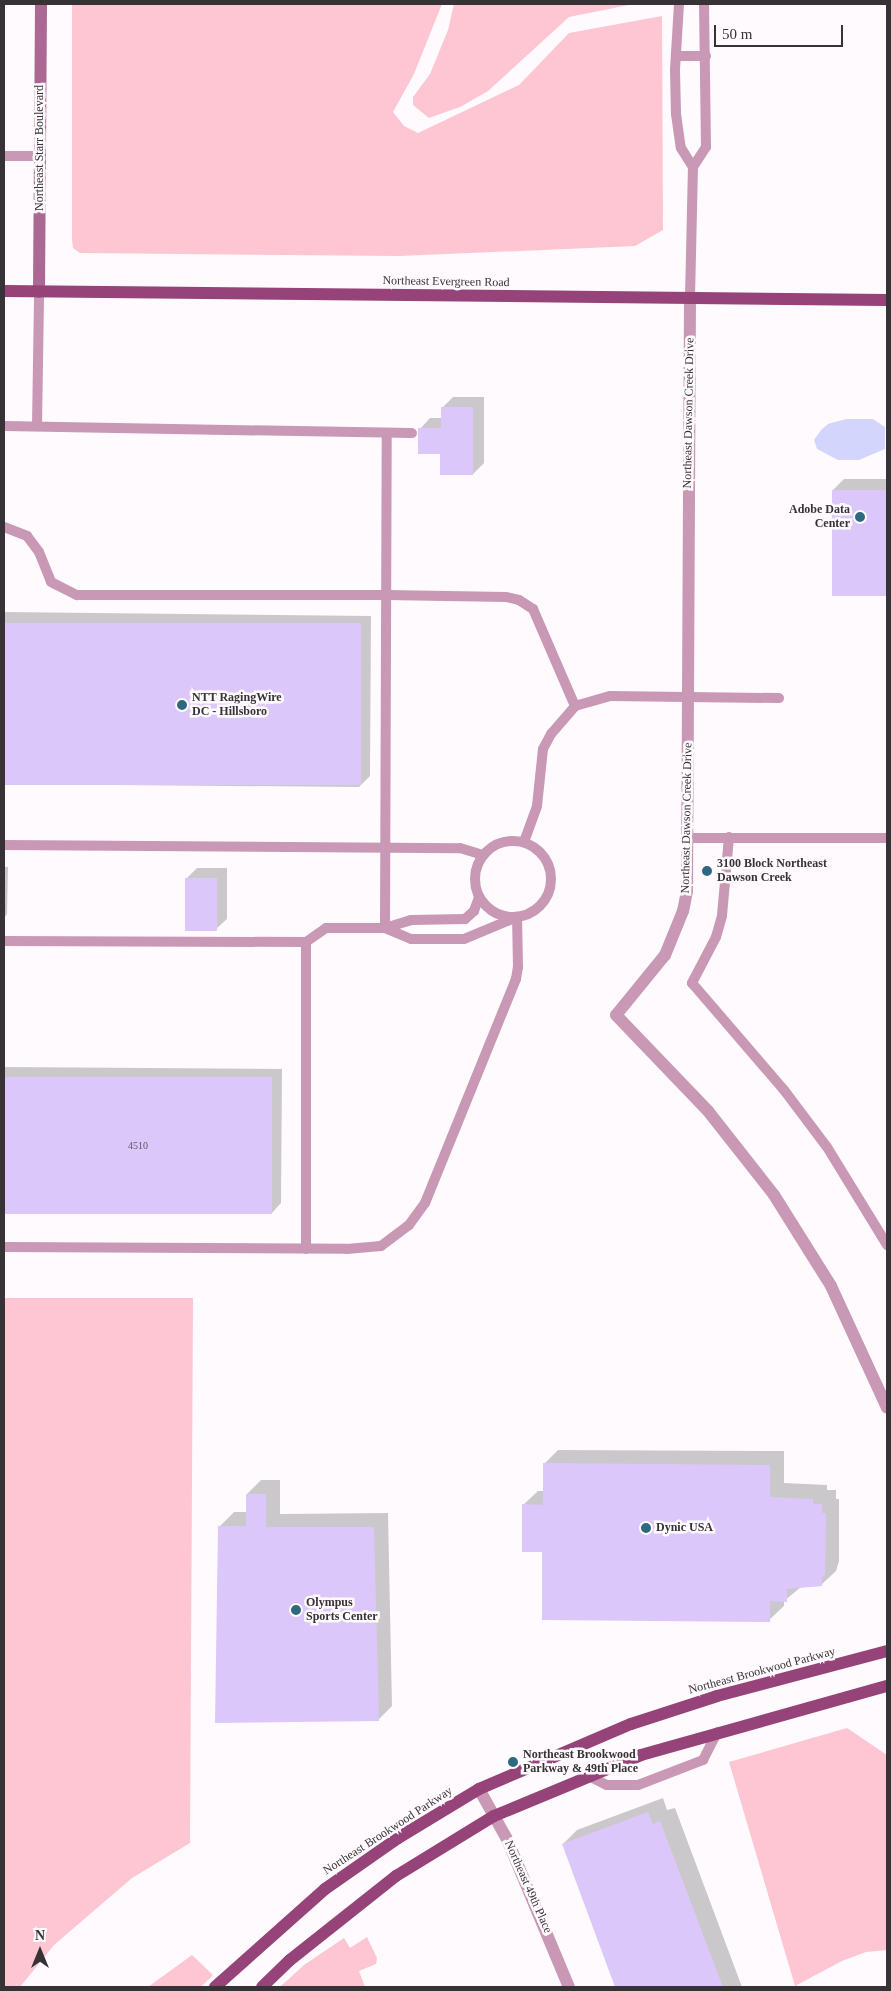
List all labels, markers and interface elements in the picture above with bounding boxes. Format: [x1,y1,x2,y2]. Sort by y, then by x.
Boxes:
scale bar [716,15,845,47]
text: 50 m [722,26,752,42]
street label: Northeast Starr Boulevard [33,85,47,211]
street label: Northeast Evergreen Road [382,274,510,290]
street label: Northeast Dawson Creek Drive [680,337,698,489]
place label: Adobe Data Center [789,503,850,531]
marker: Adobe Data Center [854,511,866,523]
place label: NTT RagingWire DC - Hillsboro [192,691,282,719]
marker: NTT RagingWire DC - Hillsboro [176,699,188,711]
street label: Northeast Dawson Creek Drive [678,742,696,894]
place label: 3100 Block Northeast Dawson Creek [717,857,827,885]
marker: 3100 Block Northeast Dawson Creek [701,865,713,877]
house number: 4510 [128,1140,148,1152]
place label: Dynic USA [656,1521,713,1535]
marker: Dynic USA [640,1522,652,1534]
place label: Olympus Sports Center [306,1596,378,1624]
marker: Olympus Sports Center [290,1604,302,1616]
street label: Northeast Brookwood Parkway [687,1644,837,1698]
place label: Northeast Brookwood Parkway & 49th Place [523,1748,638,1776]
marker: Northeast Brookwood Parkway & 49th Place [507,1756,519,1768]
street label: Northeast Brookwood Parkway [321,1784,455,1878]
street label: Northeast 49th Place [501,1838,555,1936]
north arrow [15,1926,65,1976]
text: N [35,1928,45,1943]

